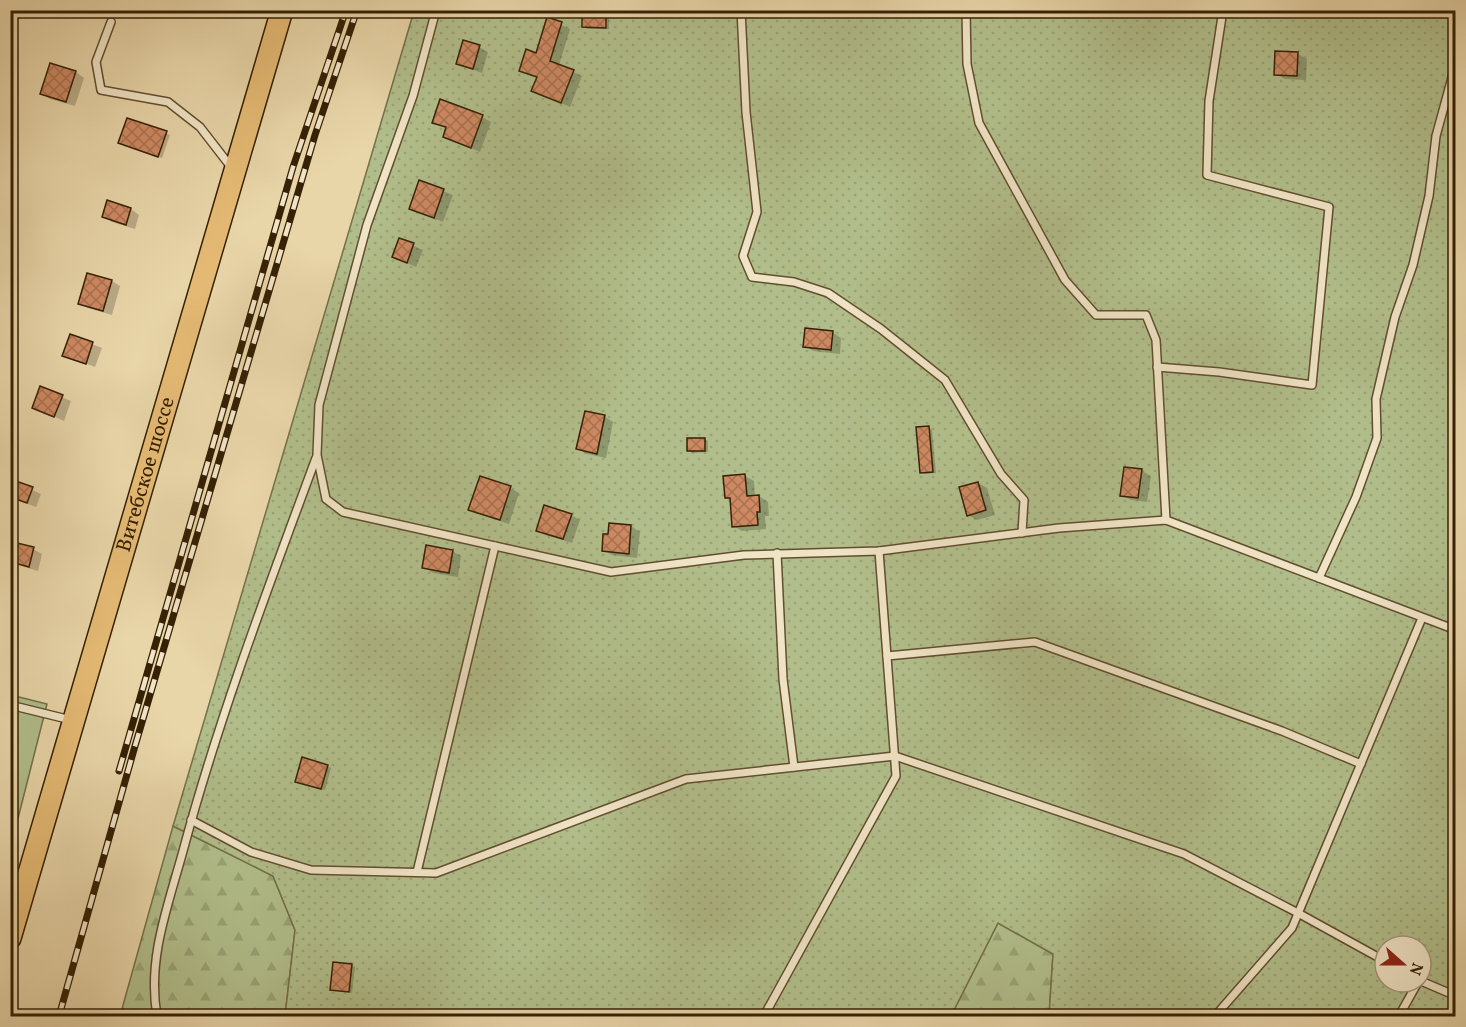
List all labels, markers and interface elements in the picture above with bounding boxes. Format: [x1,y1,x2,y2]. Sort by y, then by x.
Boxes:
street label: Витебское шоссе [109,393,182,556]
north arrow [1373,934,1433,994]
text: N [1403,959,1427,978]

